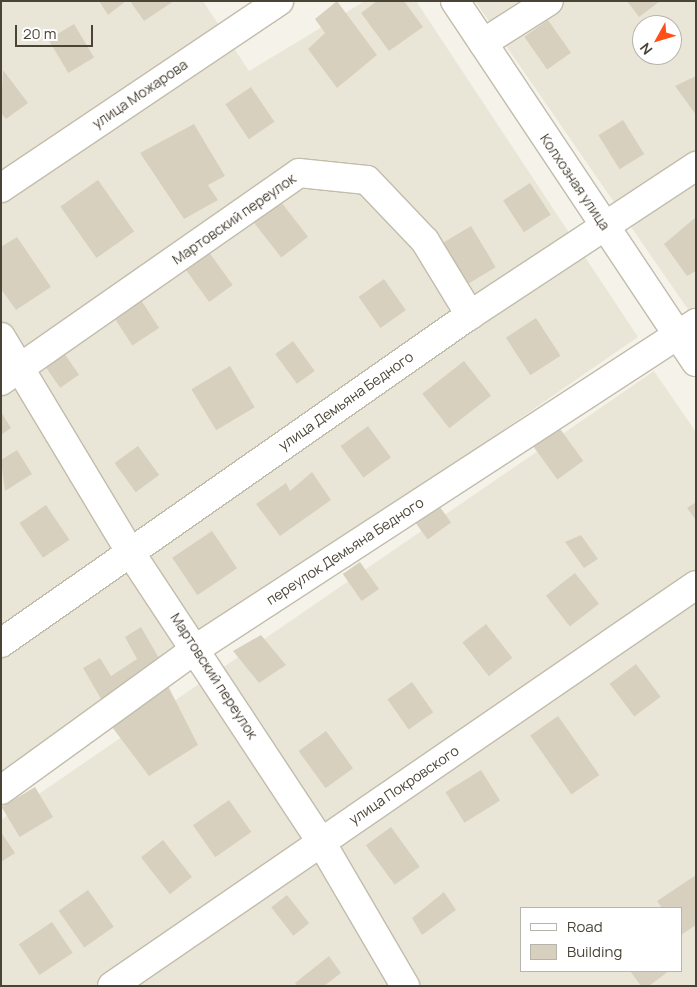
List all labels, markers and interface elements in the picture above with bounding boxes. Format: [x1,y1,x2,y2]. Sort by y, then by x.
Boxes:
scale bar [18,15,95,47]
north arrow [632,15,682,65]
text: 20 m [23,23,56,44]
text: N [635,39,656,59]
street label: улица Можарова [89,56,191,132]
street label: Колхозная улица [537,131,613,233]
street label: Мартовский переулок [169,170,299,268]
street label: улица Демьяна Бедного [275,348,417,454]
street label: переулок Демьяна Бедного [263,494,427,608]
street label: Мартовский переулок [167,610,261,742]
street label: улица Покровского [346,742,462,828]
legend [520,907,682,972]
text: Road [567,916,603,937]
text: Building [567,941,622,962]

